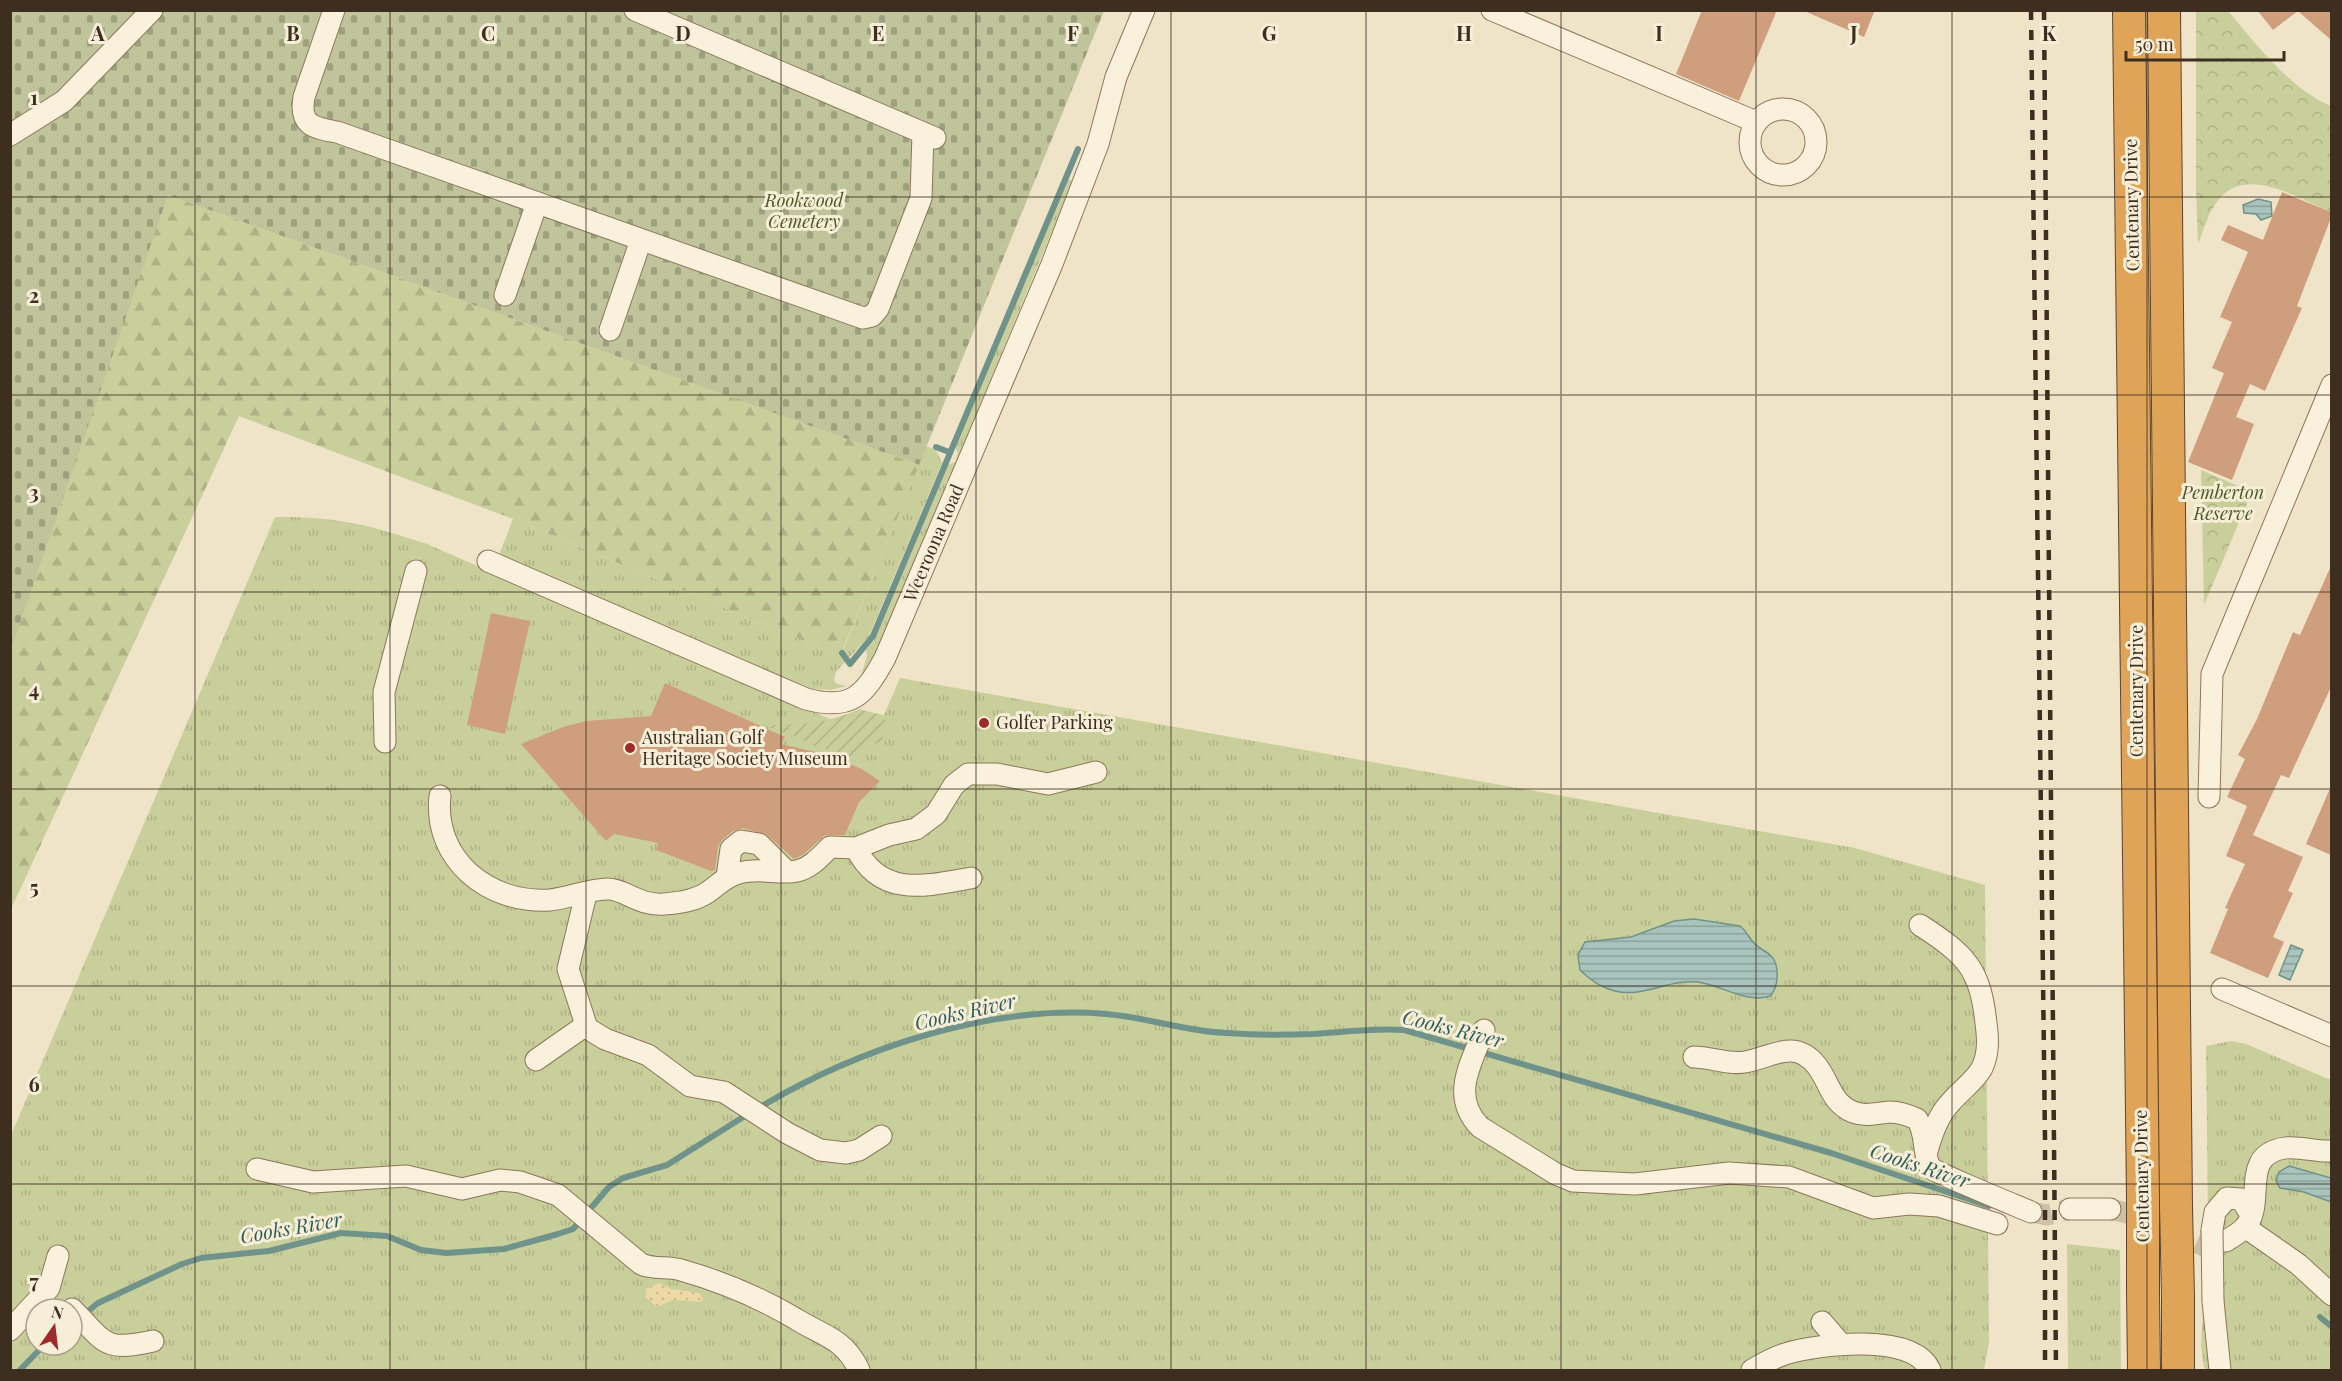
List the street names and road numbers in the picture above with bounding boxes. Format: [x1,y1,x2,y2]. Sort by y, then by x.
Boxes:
street label: Centenary Drive [2118,139,2144,272]
street label: Weeroona Road [897,480,969,606]
street label: Centenary Drive [2124,625,2148,757]
street label: Centenary Drive [2128,1110,2154,1243]

